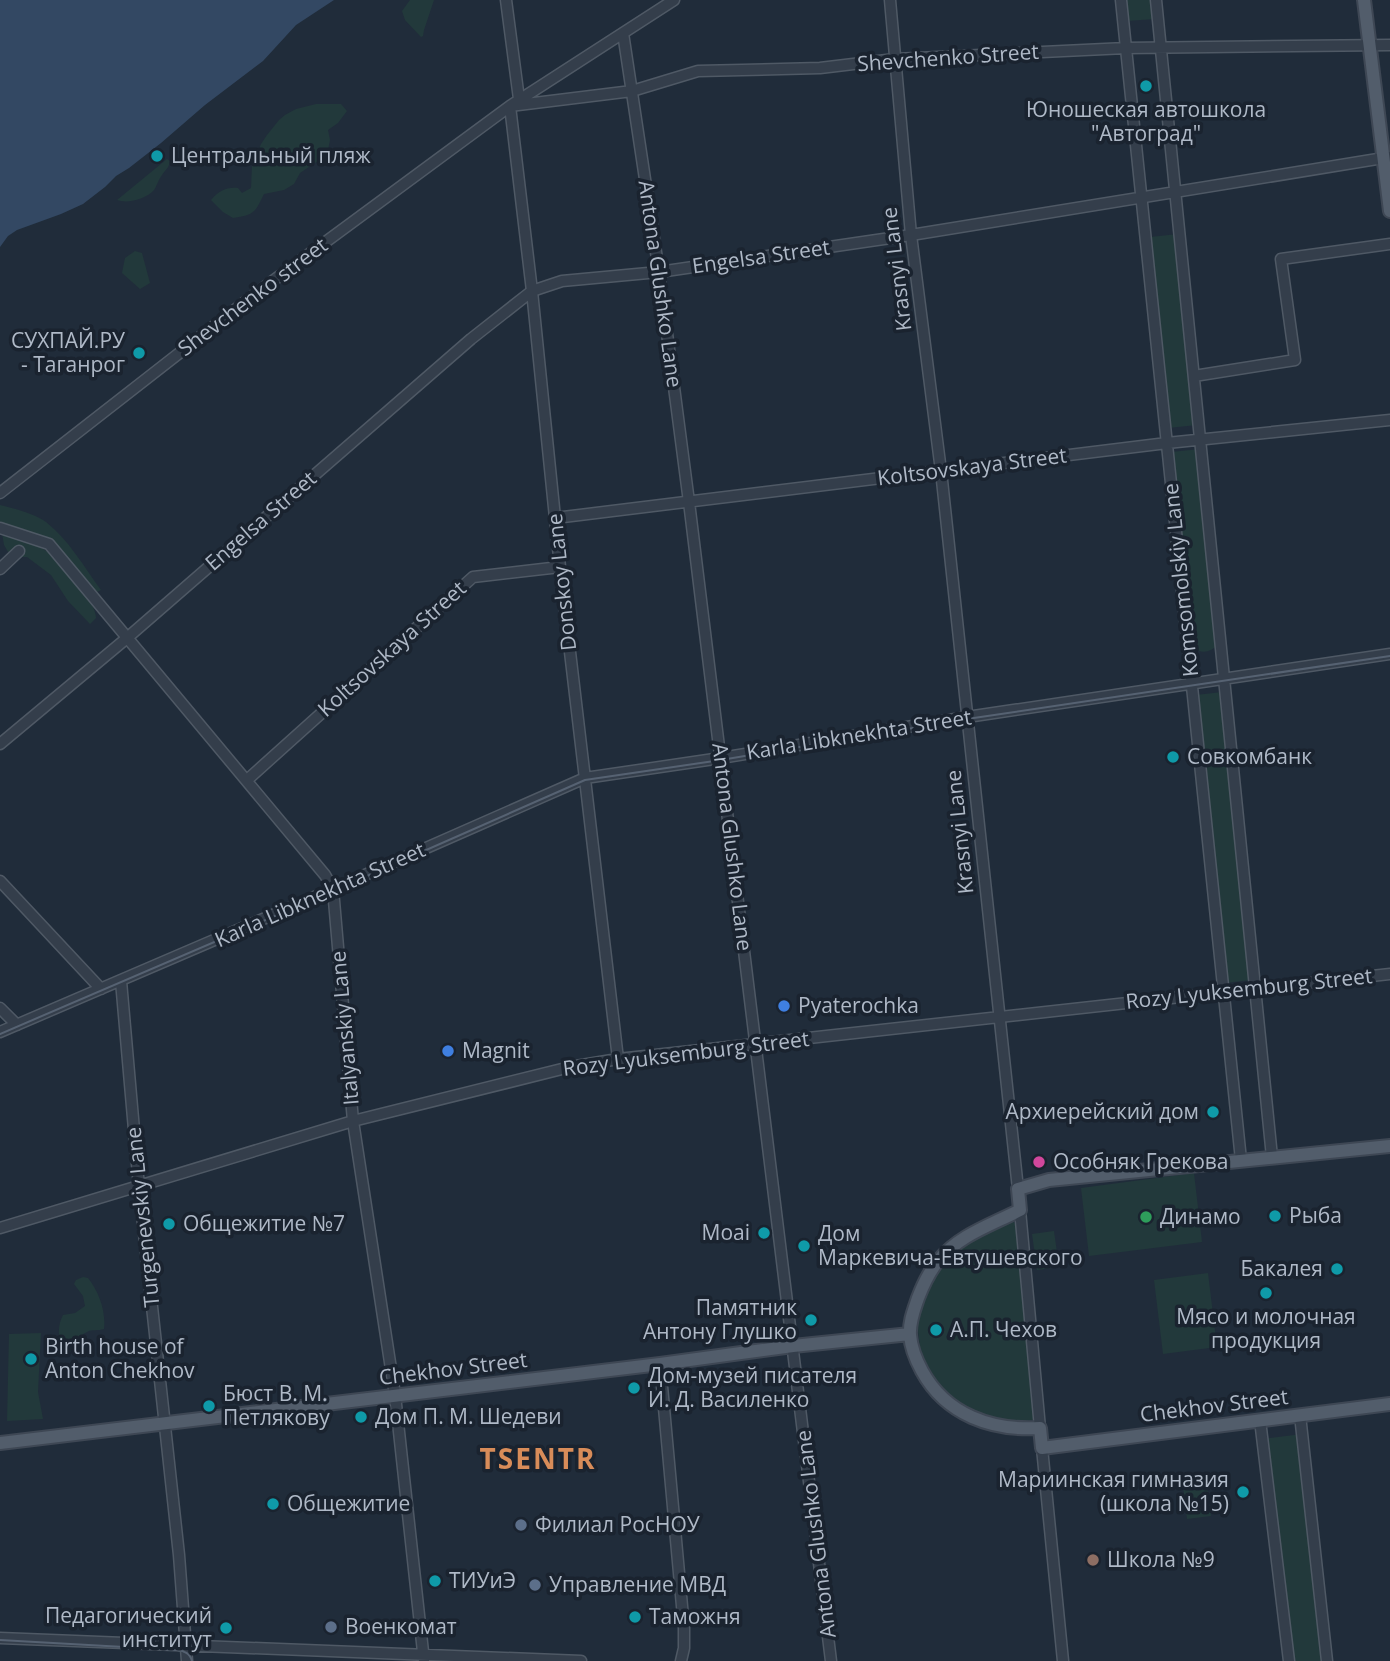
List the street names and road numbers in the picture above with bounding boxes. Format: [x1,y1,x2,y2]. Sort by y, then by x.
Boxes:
street label: Shevchenko Street [856,37,1040,77]
street label: Antona Glushko Lane [633,178,689,389]
street label: Krasnyi Lane [875,206,917,333]
street label: Shevchenko street [172,231,333,362]
street label: Engelsa Street [690,232,832,280]
street label: Koltsovskaya Street [876,441,1068,492]
street label: Engelsa Street [199,464,322,576]
street label: Komsomolskiy Lane [1156,482,1204,678]
street label: Donskoy Lane [540,512,582,652]
street label: Koltsovskaya Street [311,574,471,722]
street label: Karla Libknekhta Street [744,702,973,766]
street label: Antona Glushko Lane [706,741,760,952]
street label: Krasnyi Lane [939,769,979,896]
street label: Karla Libknekhta Street [210,835,429,953]
street label: Italyanskiy Lane [323,950,365,1107]
street label: Rozy Lyuksemburg Street [1124,961,1374,1015]
street label: Rozy Lyuksemburg Street [561,1024,811,1082]
street label: Turgenevskiy Lane [119,1126,165,1309]
street label: Chekhov Street [377,1345,529,1391]
street label: Chekhov Street [1138,1382,1290,1428]
street label: Antona Glushko Lane [788,1429,842,1640]

